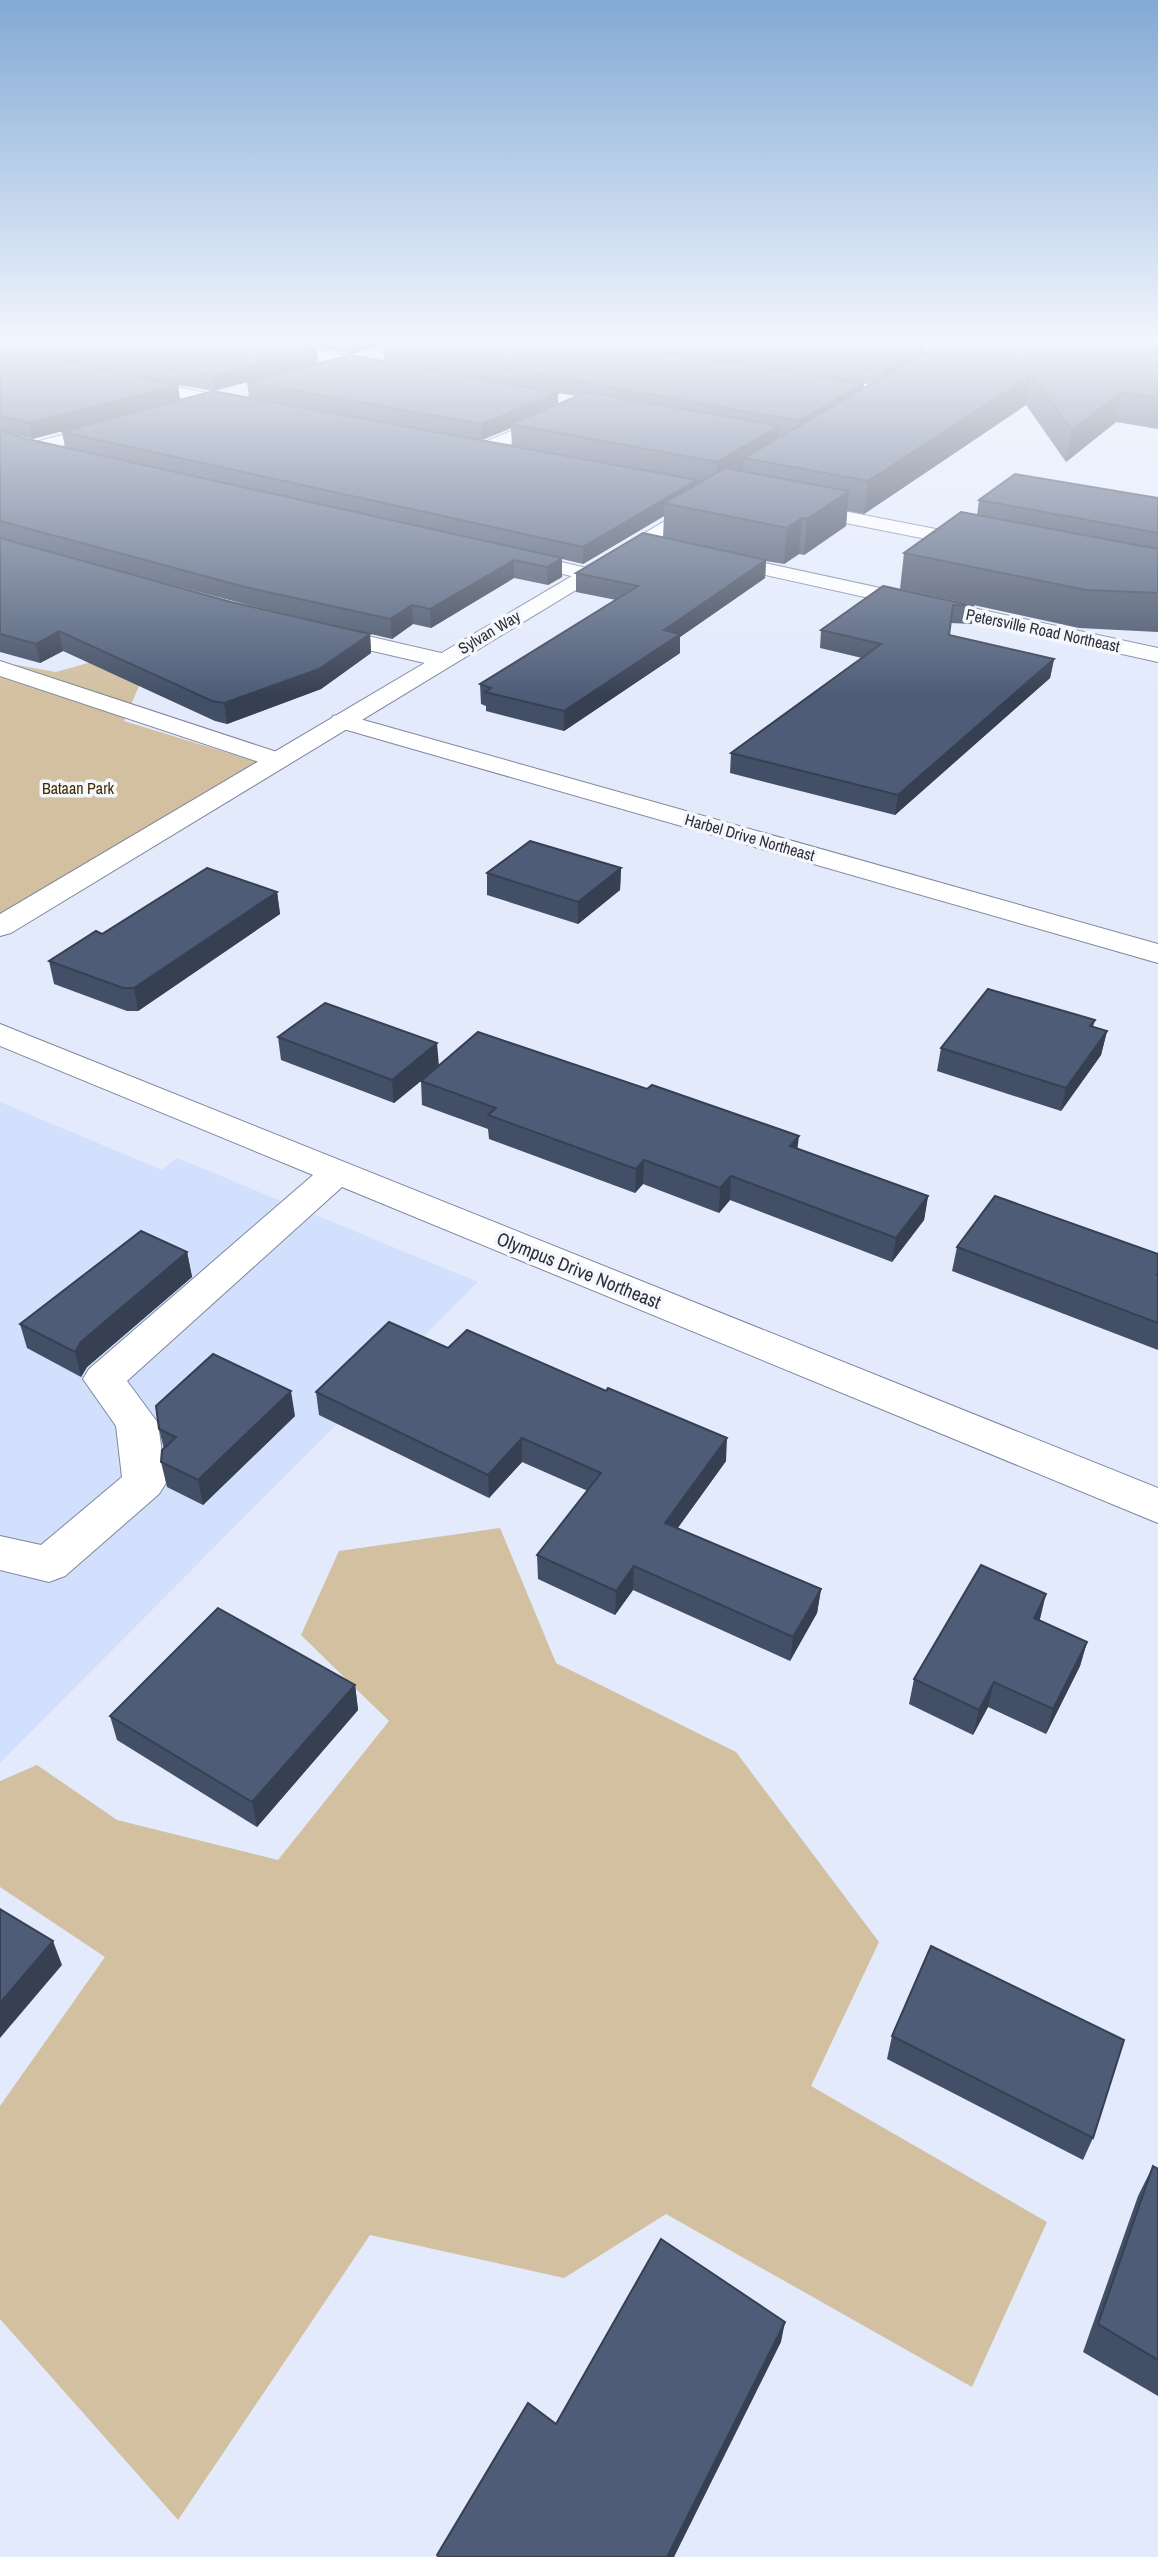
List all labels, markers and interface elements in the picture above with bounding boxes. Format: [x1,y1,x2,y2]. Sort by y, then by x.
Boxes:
street label: Petersville Road Northeast [964,603,1122,657]
street label: Sylvan Way [454,605,525,659]
park label: Bataan Park [42,777,115,799]
street label: Harbel Drive Northeast [682,808,818,866]
street label: Olympus Drive Northeast [493,1225,666,1315]

